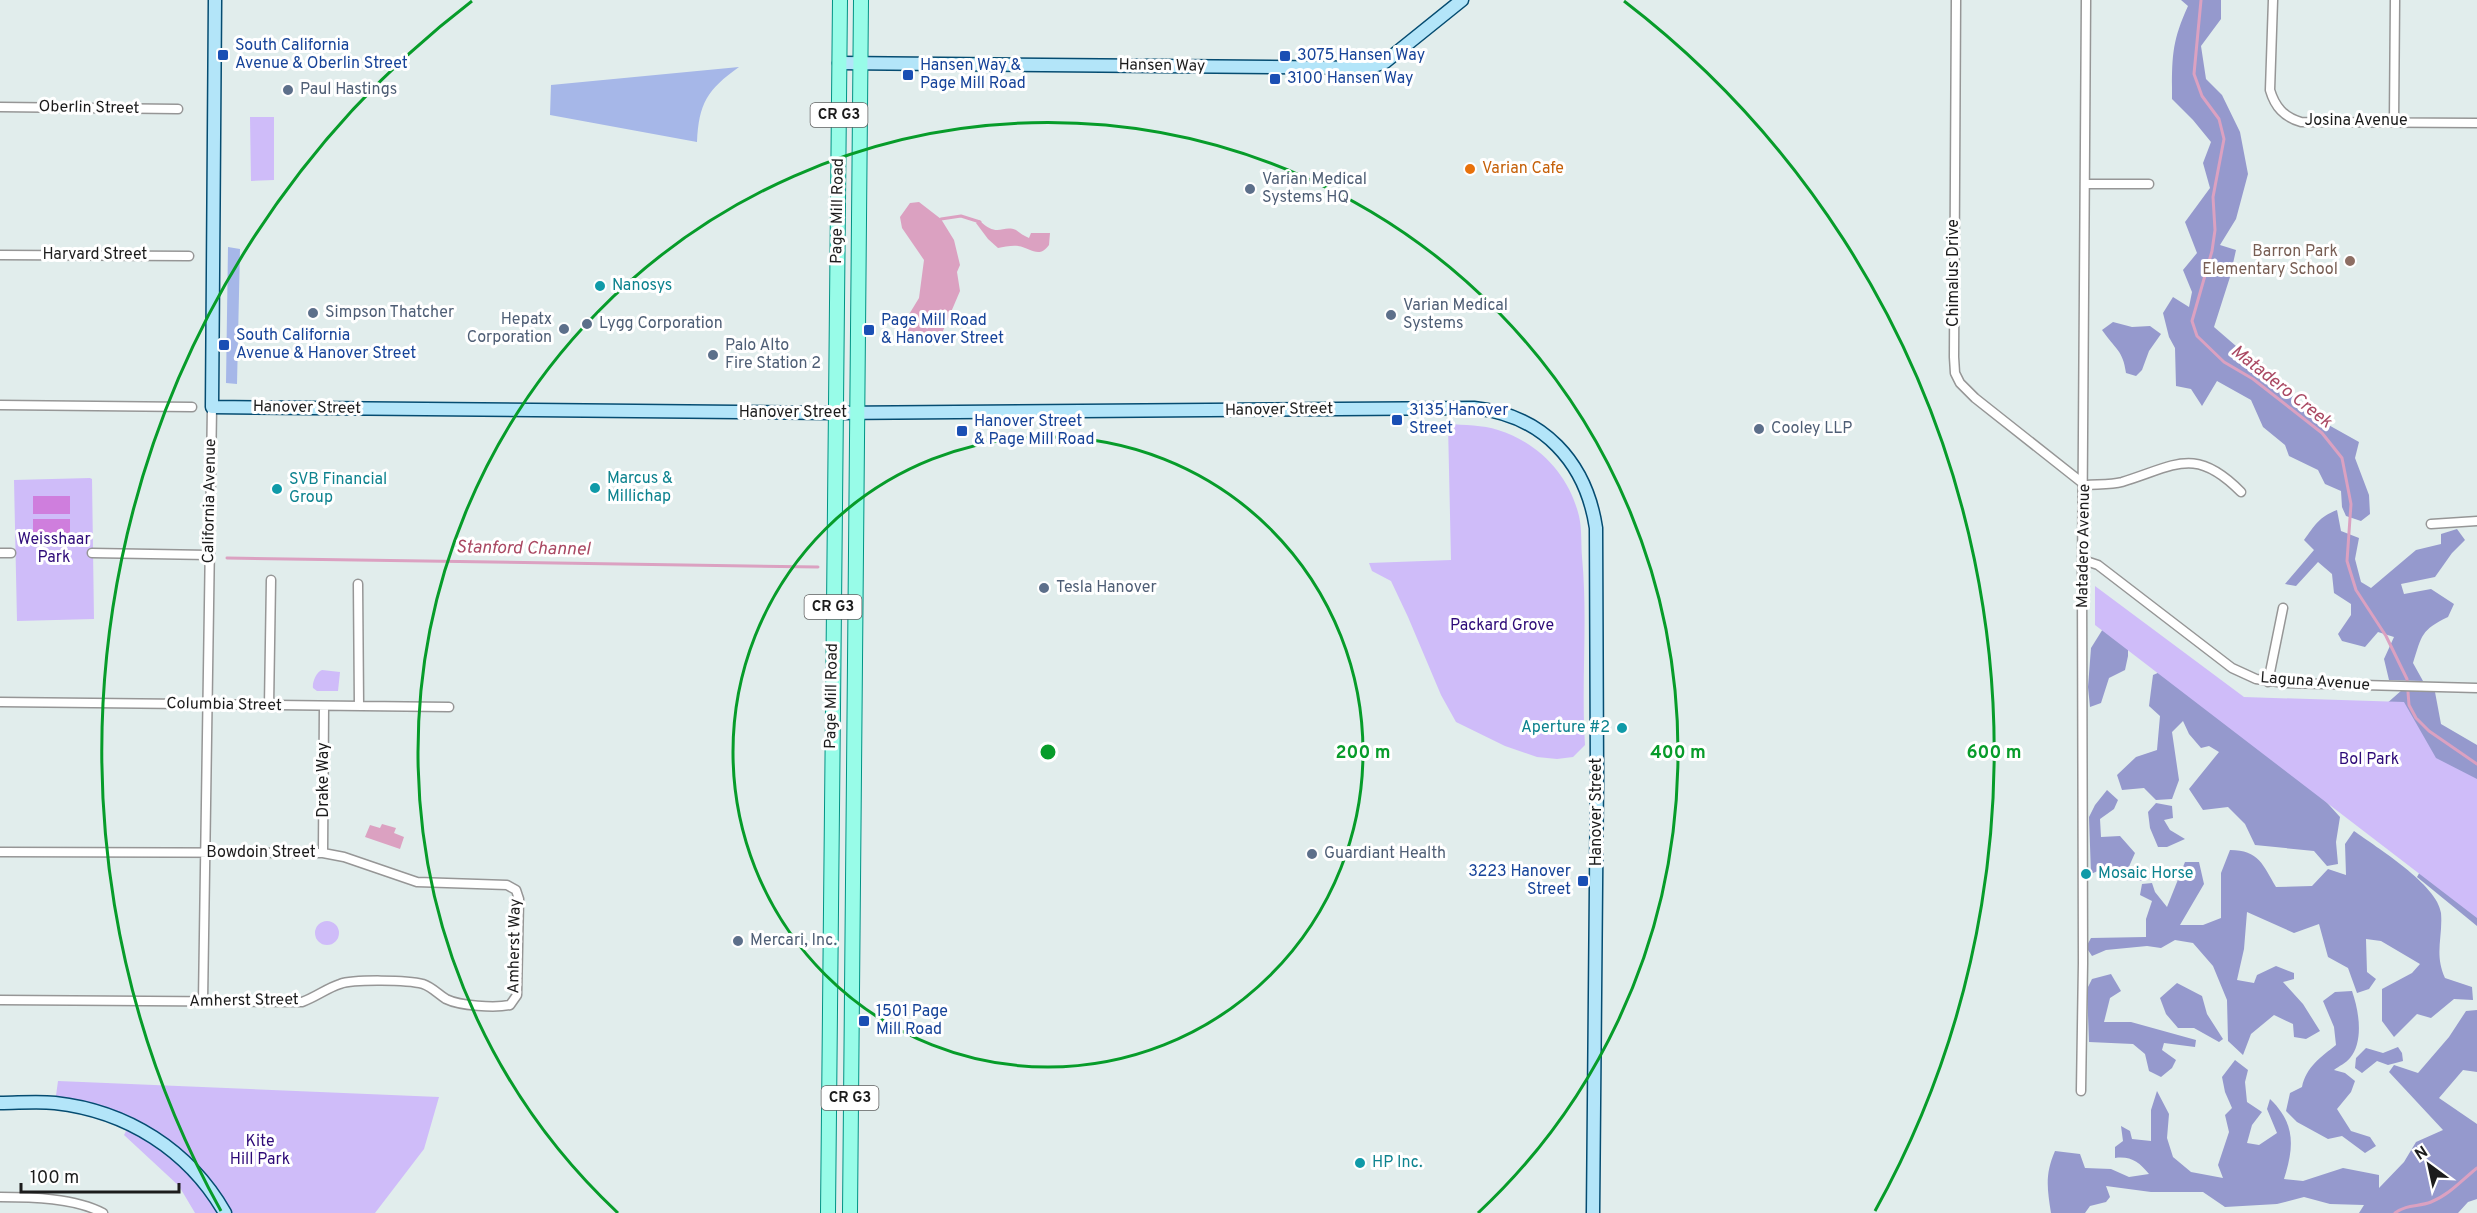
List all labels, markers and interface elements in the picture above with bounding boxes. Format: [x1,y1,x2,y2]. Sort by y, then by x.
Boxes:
place label: South California Avenue & Oberlin Street [235,36,408,74]
place label: 3075 Hansen Way [1297,46,1425,66]
marker: South California Avenue & Oberlin Street [216,48,230,62]
marker: 3075 Hansen Way [1278,49,1292,63]
street label: Hansen Way [1118,55,1206,77]
place label: Hansen Way & Page Mill Road [920,56,1026,94]
marker: Hansen Way & Page Mill Road [901,68,915,82]
place label: 3100 Hansen Way [1287,69,1414,89]
marker: 3100 Hansen Way [1268,72,1282,86]
place label: Paul Hastings [300,80,397,100]
marker: Paul Hastings [281,83,295,97]
street label: Oberlin Street [38,97,140,119]
road number: CR G3 [810,103,868,127]
street label: Josina Avenue [2304,111,2408,131]
street label: Page Mill Road [827,158,849,264]
place label: Varian Cafe [1482,159,1564,179]
marker: Varian Cafe [1463,162,1477,176]
place label: Varian Medical Systems HQ [1262,170,1367,208]
marker: Varian Medical Systems HQ [1243,182,1257,196]
street label: Chimalus Drive [1944,219,1964,327]
place label: Barron Park Elementary School [2202,242,2338,280]
street label: Harvard Street [43,245,147,265]
marker: Barron Park Elementary School [2343,254,2357,268]
place label: Nanosys [612,276,672,296]
marker: Nanosys [593,279,607,293]
place label: Varian Medical Systems [1403,296,1508,334]
place label: Simpson Thatcher [325,303,454,323]
marker: Simpson Thatcher [306,306,320,320]
marker: Varian Medical Systems [1384,308,1398,322]
place label: Hepatx Corporation [467,310,552,348]
place label: Page Mill Road & Hanover Street [881,311,1004,349]
place label: Lygg Corporation [599,314,723,334]
marker: Lygg Corporation [580,317,594,331]
marker: Hepatx Corporation [557,322,571,336]
marker: Page Mill Road & Hanover Street [862,323,876,337]
place label: South California Avenue & Hanover Street [236,326,416,364]
place label: Palo Alto Fire Station 2 [725,336,821,374]
marker: South California Avenue & Hanover Street [217,338,231,352]
water label: Matadero Creek [2226,340,2337,434]
marker: Palo Alto Fire Station 2 [706,348,720,362]
street label: Hanover Street [253,397,361,419]
street label: Hanover Street [1225,399,1333,421]
place label: 3135 Hanover Street [1409,401,1508,439]
street label: Hanover Street [739,403,847,423]
place label: Hanover Street & Page Mill Road [974,412,1094,450]
marker: 3135 Hanover Street [1390,413,1404,427]
place label: Cooley LLP [1771,419,1852,439]
marker: Cooley LLP [1752,422,1766,436]
marker: Hanover Street & Page Mill Road [955,424,969,438]
street label: California Avenue [199,438,221,564]
place label: Marcus & Millichap [607,469,673,507]
place label: SVB Financial Group [289,470,387,508]
marker: Marcus & Millichap [588,481,602,495]
marker: SVB Financial Group [270,482,284,496]
street label: Matadero Avenue [2073,484,2095,608]
park label: Weisshaar Park [17,530,91,568]
water label: Stanford Channel [456,536,592,562]
place label: Tesla Hanover [1056,578,1157,598]
marker: Tesla Hanover [1037,581,1051,595]
road number: CR G3 [804,595,862,619]
park label: Packard Grove [1450,616,1554,636]
street label: Page Mill Road [821,643,843,749]
street label: Laguna Avenue [2260,668,2370,696]
street label: Columbia Street [166,694,282,716]
place label: Aperture #2 [1521,718,1610,738]
marker: Aperture #2 [1615,721,1629,735]
street label: Drake Way [314,742,334,818]
centre of rings [1038,742,1058,762]
text: 200 m [1335,742,1391,765]
text: 400 m [1650,742,1706,765]
text: 600 m [1966,742,2022,765]
park label: Bol Park [2339,750,2399,770]
street label: Hanover Street [1587,758,1607,866]
street label: Bowdoin Street [206,843,316,863]
place label: Guardiant Health [1324,844,1446,864]
marker: Guardiant Health [1305,847,1319,861]
place label: 3223 Hanover Street [1468,862,1571,900]
place label: Mosaic Horse [2098,864,2193,884]
marker: Mosaic Horse [2079,867,2093,881]
marker: 3223 Hanover Street [1576,874,1590,888]
street label: Amherst Way [504,898,526,994]
place label: Mercari, Inc. [750,931,837,951]
marker: Mercari, Inc. [731,934,745,948]
street label: Amherst Street [189,990,299,1012]
place label: 1501 Page Mill Road [876,1002,948,1040]
marker: 1501 Page Mill Road [857,1014,871,1028]
road number: CR G3 [822,1086,878,1110]
park label: Kite Hill Park [230,1132,290,1170]
north arrow [2399,1135,2459,1195]
text: N [2412,1143,2432,1166]
place label: HP Inc. [1372,1153,1423,1173]
scale bar [21,1156,178,1194]
marker: HP Inc. [1353,1156,1367,1170]
text: 100 m [30,1167,79,1190]

